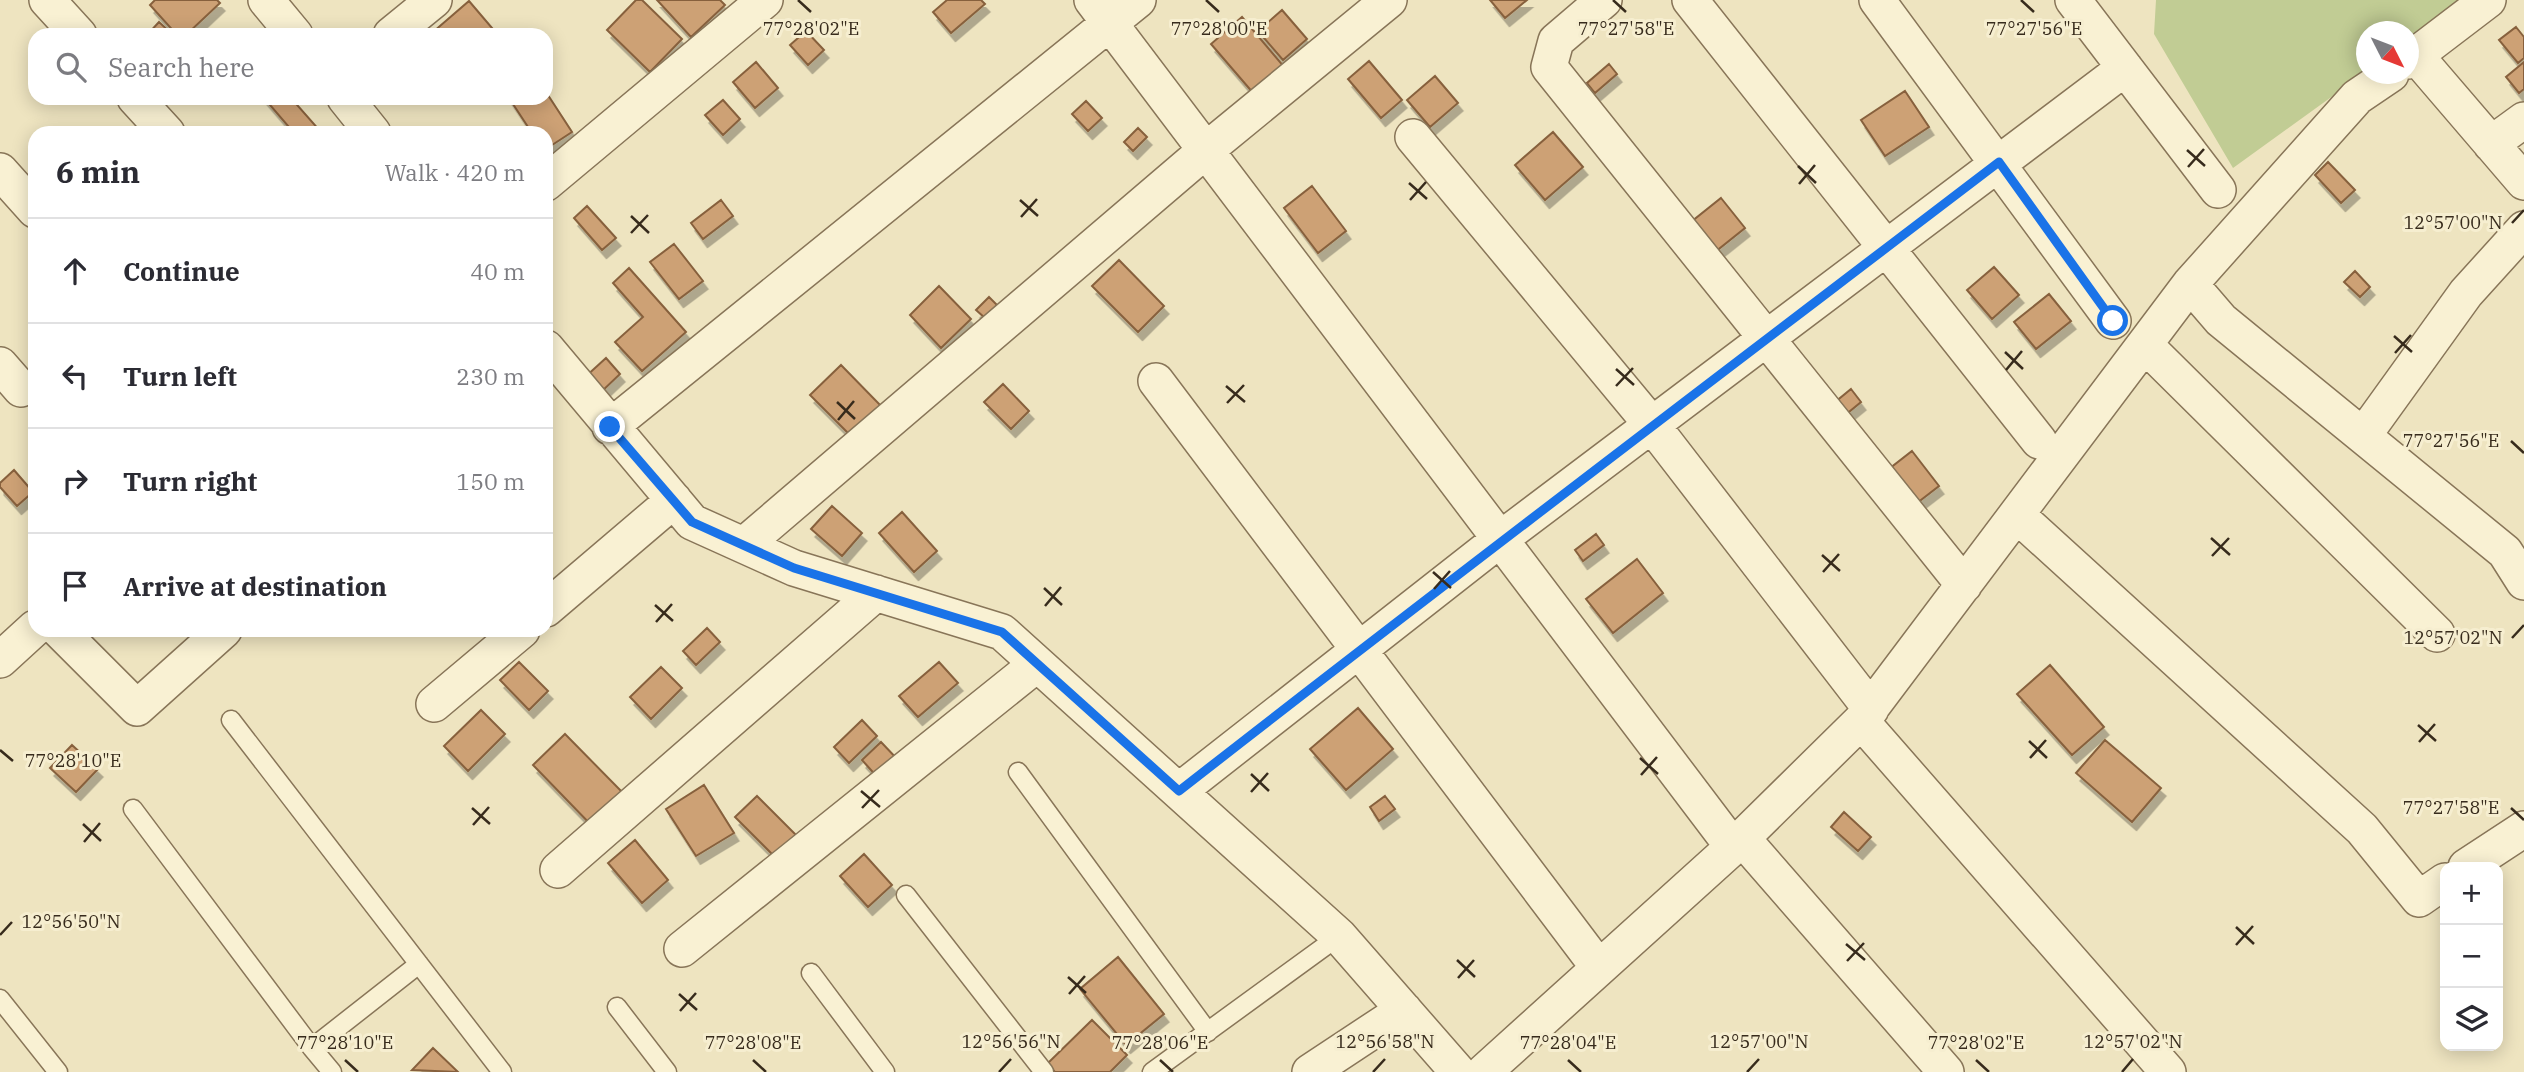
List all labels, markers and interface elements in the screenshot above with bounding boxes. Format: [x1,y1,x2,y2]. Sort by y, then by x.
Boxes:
text: 77°28'02"E [763,17,859,40]
text: 77°28'00"E [1171,17,1267,40]
text: 77°27'58"E [1578,17,1674,40]
text: 77°27'56"E [1986,17,2082,40]
north arrow [2356,21,2419,84]
search box [28,28,553,105]
icon: search [52,48,90,86]
text: Search here [108,50,254,84]
text: 6 min [56,152,140,191]
text: Walk · 420 m [384,157,525,187]
text: 12°57'00"N [2404,211,2503,234]
icon: ahead [56,252,94,290]
text: Continue [123,254,240,288]
text: 40 m [470,256,525,286]
route start [2097,305,2128,336]
icon: left [56,357,94,395]
text: Turn left [123,359,237,393]
text: 230 m [456,361,525,391]
route end [594,411,625,442]
text: 77°27'56"E [2403,429,2499,452]
icon: right [56,462,94,500]
text: Turn right [123,464,257,498]
text: 150 m [456,466,525,496]
icon: arrive [56,567,94,605]
text: Arrive at destination [123,569,387,603]
text: 12°57'02"N [2404,626,2503,649]
text: 77°28'10"E [25,749,121,772]
text: 77°27'58"E [2403,796,2499,819]
map controls [2440,862,2503,1051]
button: + [2440,862,2503,925]
text: 12°56'50"N [22,910,121,933]
button: − [2440,925,2503,988]
button: layers [2440,988,2503,1051]
text: 12°56'56"N [962,1030,1061,1053]
text: 12°56'58"N [1336,1030,1435,1053]
text: 12°57'00"N [1710,1030,1809,1053]
text: 12°57'02"N [2084,1030,2183,1053]
text: 77°28'10"E [297,1031,393,1054]
text: 77°28'08"E [705,1031,801,1054]
text: 77°28'06"E [1112,1031,1208,1054]
text: 77°28'04"E [1520,1031,1616,1054]
text: 77°28'02"E [1928,1031,2024,1054]

